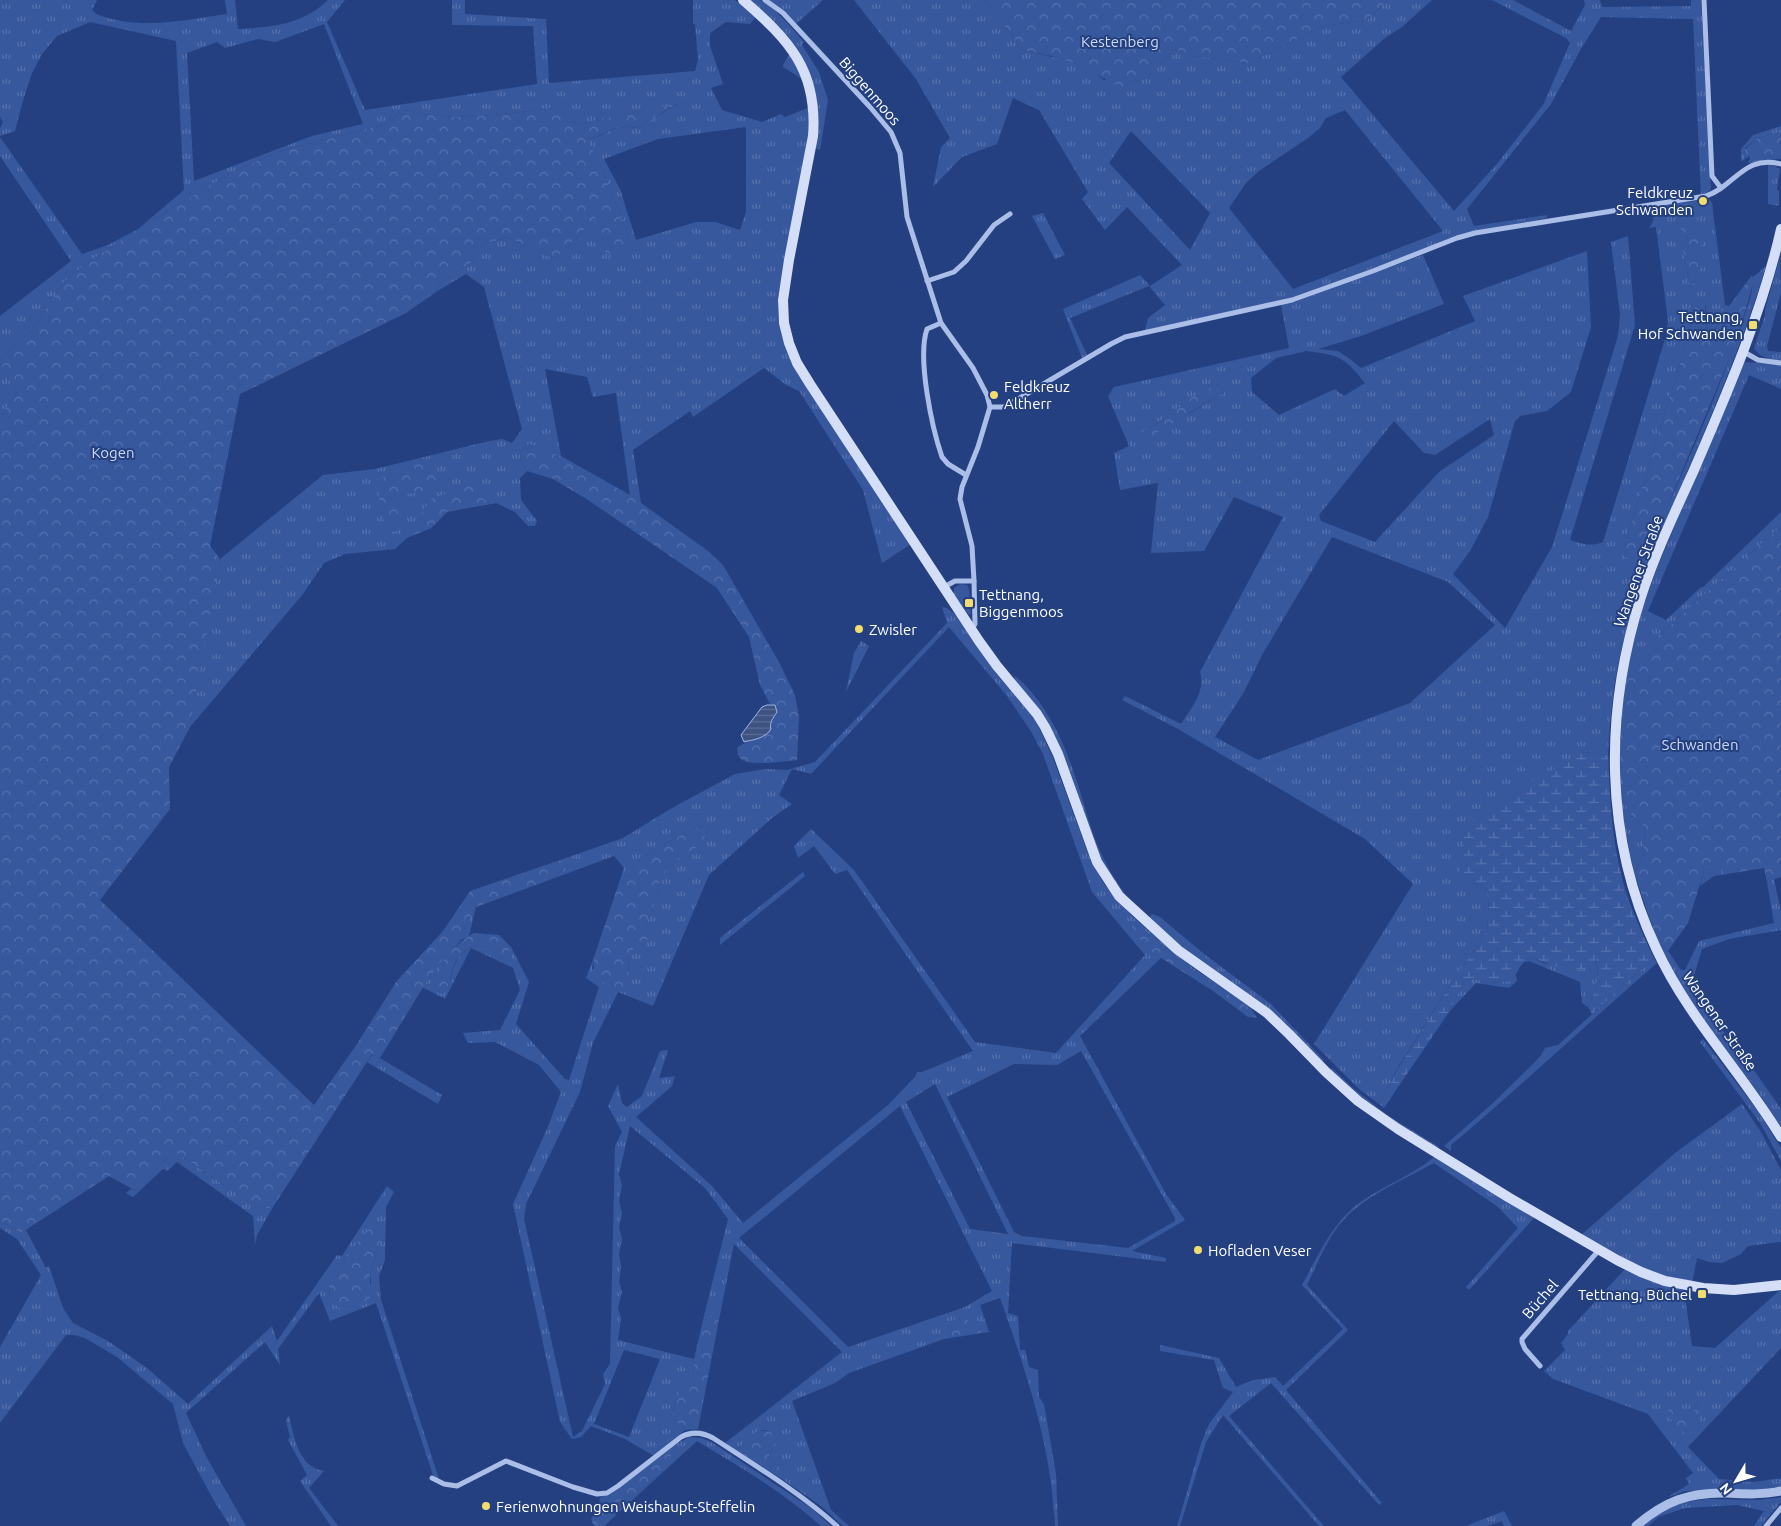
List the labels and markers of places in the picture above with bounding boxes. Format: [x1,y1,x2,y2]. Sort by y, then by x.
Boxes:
place label: Feldkreuz Schwanden [1616,184,1693,218]
marker: Feldkreuz Schwanden [1697,195,1709,207]
place label: Tettnang, Hof Schwanden [1638,308,1743,342]
marker: Tettnang, Hof Schwanden [1747,319,1759,331]
place label: Feldkreuz Altherr [1004,378,1070,412]
marker: Feldkreuz Altherr [988,389,1000,401]
place label: Tettnang, Biggenmoos [979,586,1063,620]
marker: Tettnang, Biggenmoos [963,597,975,609]
place label: Zwisler [869,621,917,638]
marker: Zwisler [853,623,865,635]
place label: Hofladen Veser [1208,1242,1312,1259]
marker: Hofladen Veser [1192,1244,1204,1256]
place label: Tettnang, Büchel [1578,1286,1692,1303]
marker: Tettnang, Büchel [1696,1288,1708,1300]
place label: Ferienwohnungen Weishaupt-Steffelin [496,1498,755,1515]
marker: Ferienwohnungen Weishaupt-Steffelin [480,1500,492,1512]

